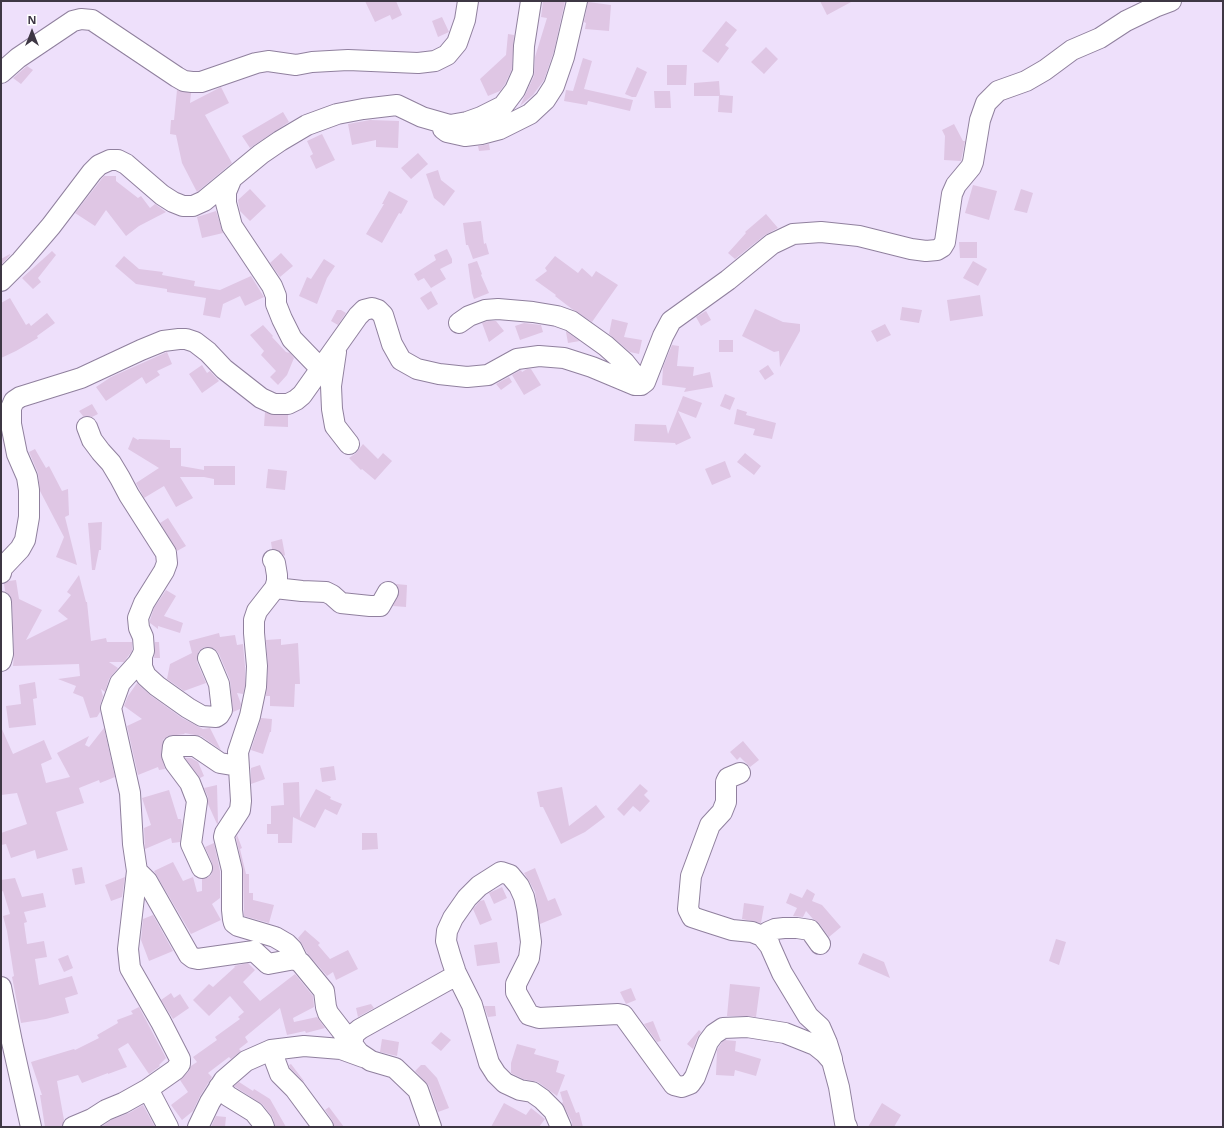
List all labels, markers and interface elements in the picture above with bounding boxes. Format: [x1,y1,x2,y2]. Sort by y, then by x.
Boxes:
north arrow [12,12,52,52]
text: N [28,12,36,27]

